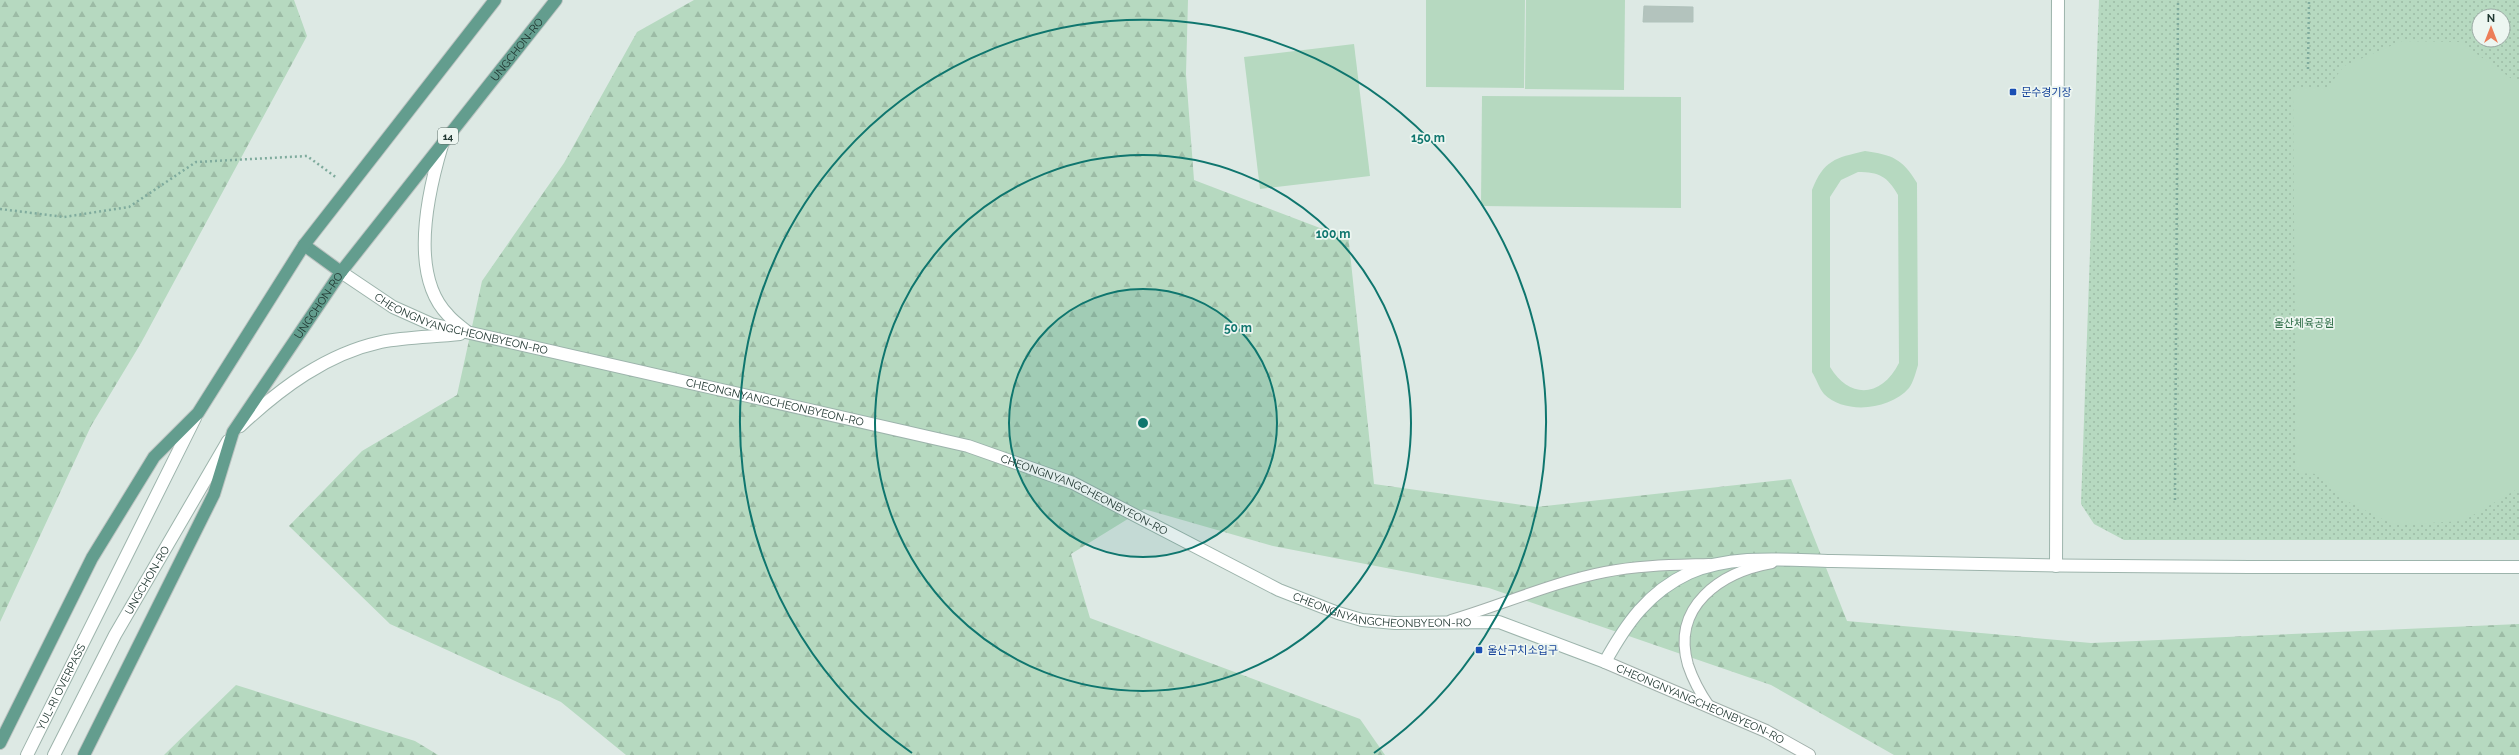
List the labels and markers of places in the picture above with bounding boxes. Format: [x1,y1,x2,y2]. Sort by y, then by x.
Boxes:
place label: 문수경기장 [2021,86,2072,99]
marker: 문수경기장 [2008,87,2018,97]
centre of rings [1136,416,1150,430]
place label: 울산구치소입구 [1487,644,1558,657]
marker: 울산구치소입구 [1474,645,1484,655]

